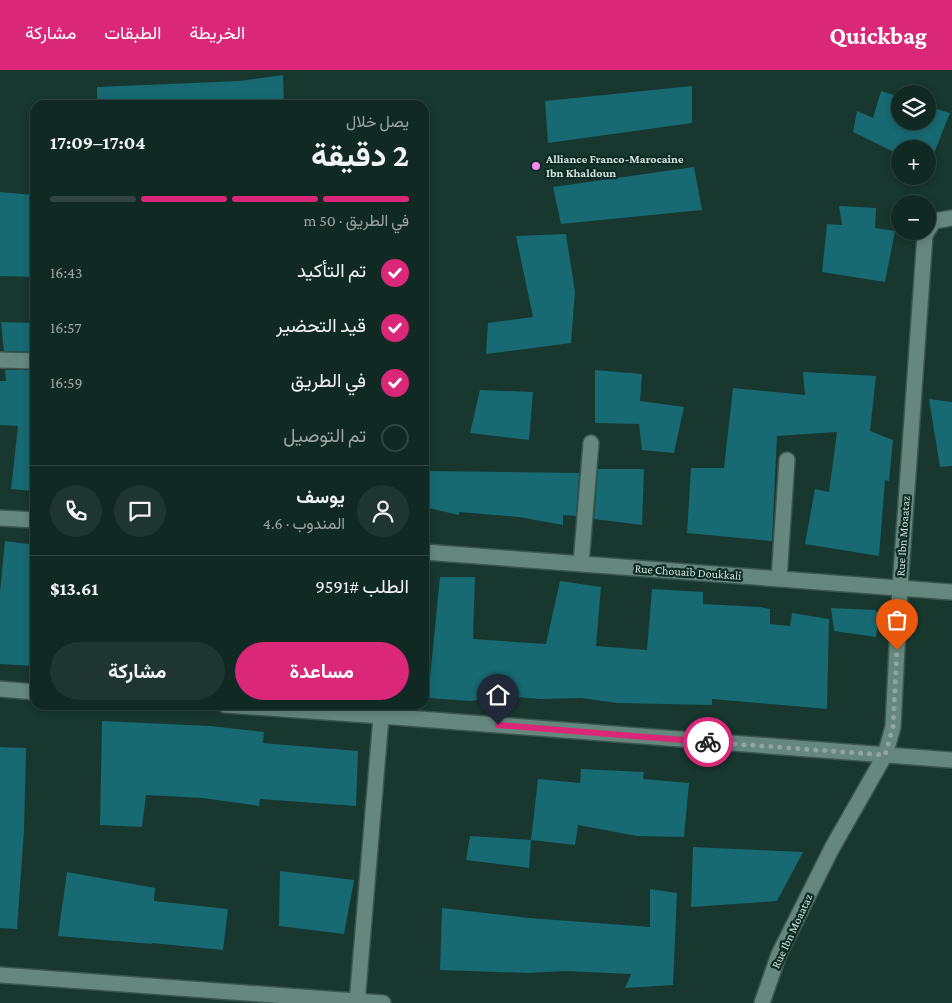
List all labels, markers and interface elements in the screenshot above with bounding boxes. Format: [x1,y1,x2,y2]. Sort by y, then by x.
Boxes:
text: Quickbag [830,22,927,49]
text: مشاركة [25,23,76,43]
text: الطبقات [104,23,161,43]
text: الخريطة [189,23,245,43]
map controls [891,85,936,240]
button: layers [891,85,936,130]
text: يصل خلال [346,113,409,130]
text: 17:04–17:09 [50,132,145,153]
text: 2 دقيقة [311,137,409,173]
button: + [891,140,936,185]
place label: Alliance Franco-Marocaine Ibn Khaldoun [545,152,684,180]
marker: Alliance Franco-Marocaine Ibn Khaldoun [530,160,542,172]
button: − [891,195,936,240]
text: في الطريق · 50 m [303,212,409,229]
icon: check [381,259,409,287]
text: تم التأكيد [297,260,366,281]
text: 16:43 [50,264,83,281]
icon: check [381,314,409,342]
text: قيد التحضير [276,315,366,336]
text: 16:57 [50,319,82,336]
icon: check [381,369,409,397]
text: في الطريق [291,370,366,391]
text: 16:59 [50,374,83,391]
text: تم التوصيل [283,425,366,446]
button: phone [50,485,102,537]
button: chat [114,485,166,537]
button: person [357,485,409,537]
text: يوسف [296,486,345,507]
street label: Rue Ibn Moaataz [893,495,913,577]
text: المندوب · 4.6 [263,515,345,532]
street label: Rue Chouaib Doukkali [634,561,742,583]
text: الطلب #9591 [315,576,409,597]
text: $13.61 [50,578,98,599]
pin [876,599,918,650]
icon: bag [883,606,911,634]
button: مشاركة [50,642,225,700]
button: مساعدة [235,642,409,700]
pin [477,674,519,725]
icon: home [484,681,512,709]
courier [683,717,733,767]
icon: bike [694,728,722,756]
street label: Rue Ibn Moaataz [769,892,815,970]

